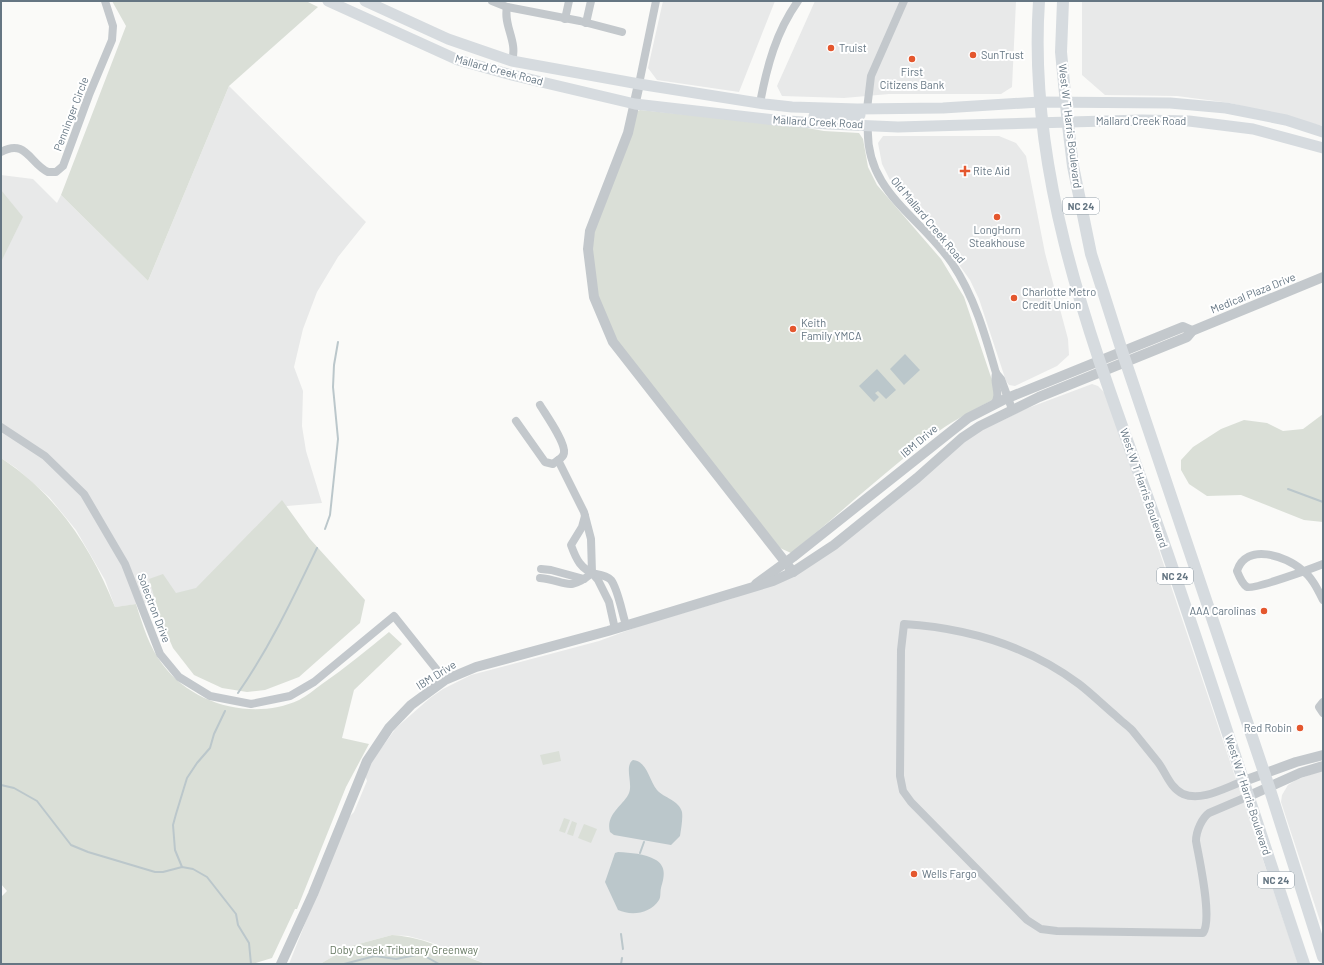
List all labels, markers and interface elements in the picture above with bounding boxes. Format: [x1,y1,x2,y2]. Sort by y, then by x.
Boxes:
place label: Truist [839,41,867,54]
marker: Truist [826,43,836,53]
place label: SunTrust [981,48,1024,61]
marker: SunTrust [968,50,978,60]
street label: Mallard Creek Road [454,51,545,88]
marker: First Citizens Bank [907,54,917,64]
street label: West W T Harris Boulevard [1056,63,1085,189]
place label: First Citizens Bank [880,65,945,91]
street label: Penninger Circle [50,75,91,153]
street label: Mallard Creek Road [772,113,864,130]
street label: Mallard Creek Road [1096,114,1186,127]
place label: Rite Aid [973,164,1010,177]
marker: Rite Aid [960,166,970,176]
street label: Old Mallard Creek Road [889,174,968,265]
road number: NC 24 [1063,198,1099,214]
marker: LongHorn Steakhouse [992,212,1002,222]
place label: LongHorn Steakhouse [969,223,1025,249]
street label: Medical Plaza Drive [1208,270,1297,316]
place label: Charlotte Metro Credit Union [1022,285,1096,311]
marker: Charlotte Metro Credit Union [1009,293,1019,303]
place label: Keith Family YMCA [801,316,862,342]
marker: Keith Family YMCA [788,324,798,334]
street label: IBM Drive [898,421,940,460]
street label: West W T Harris Boulevard [1118,426,1171,549]
road number: NC 24 [1157,568,1193,584]
street label: Solectron Drive [135,571,174,644]
place label: AAA Carolinas [1189,604,1256,617]
marker: AAA Carolinas [1259,606,1269,616]
street label: IBM Drive [413,657,458,692]
place label: Red Robin [1244,721,1292,734]
marker: Red Robin [1295,723,1305,733]
street label: West W T Harris Boulevard [1223,733,1274,857]
place label: Wells Fargo [922,867,977,880]
marker: Wells Fargo [909,869,919,879]
road number: NC 24 [1258,872,1294,888]
park label: Doby Creek Tributary Greenway [330,943,478,956]

